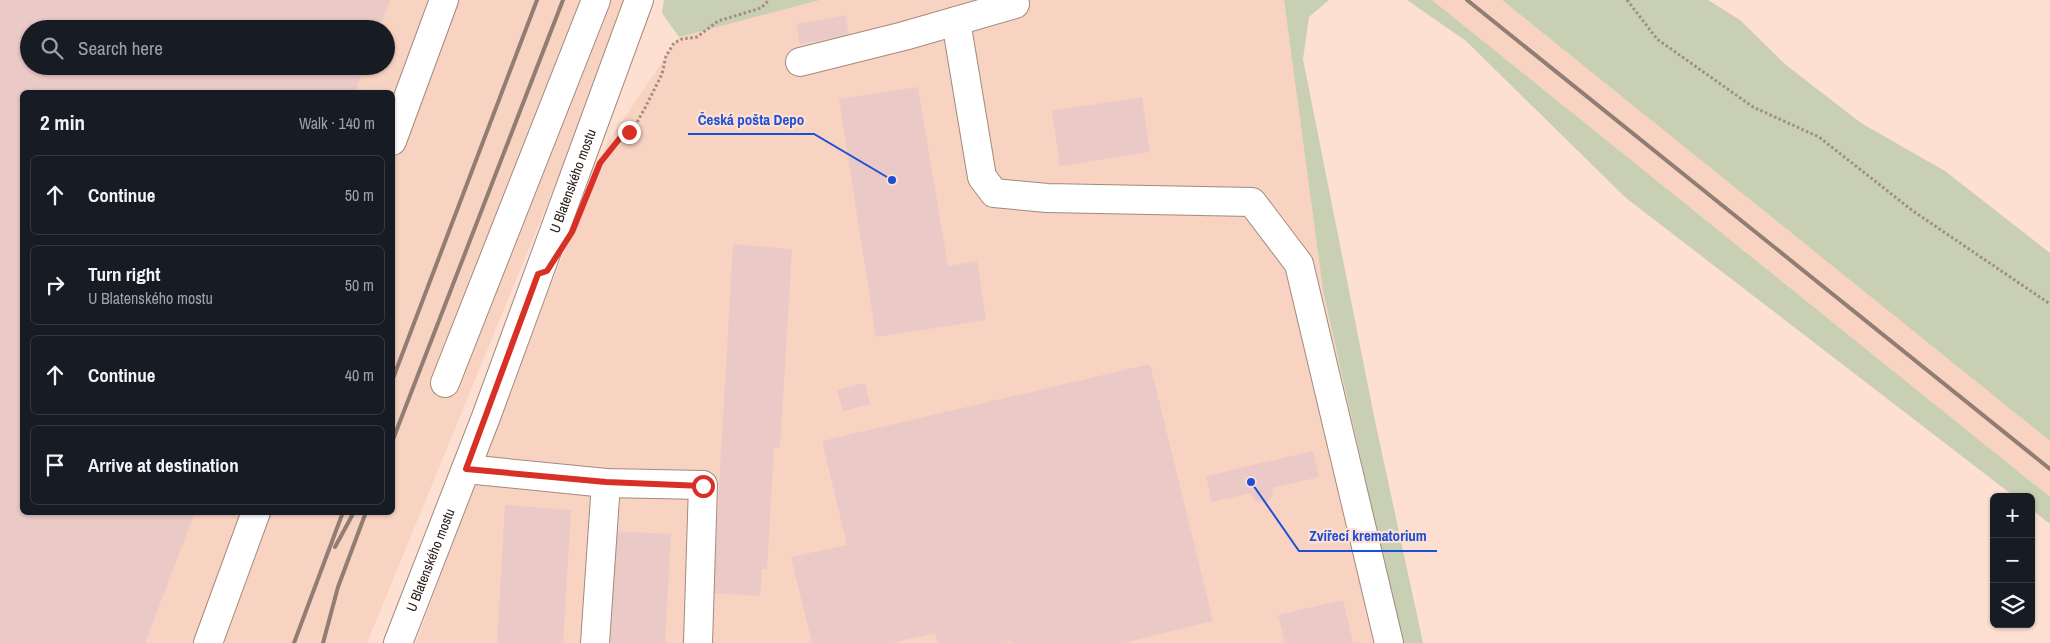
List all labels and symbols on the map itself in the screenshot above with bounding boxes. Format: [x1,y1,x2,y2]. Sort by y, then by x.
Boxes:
callout: Česká pošta Depo [688,104,814,134]
text: Česká pošta Depo [698,109,804,130]
route end [618,121,641,144]
street label: U Blatenského mostu [545,127,600,235]
route start [692,475,715,498]
street label: U Blatenského mostu [402,506,459,614]
callout: Zvířecí krematorium [1299,521,1437,551]
text: Zvířecí krematorium [1309,525,1427,546]

